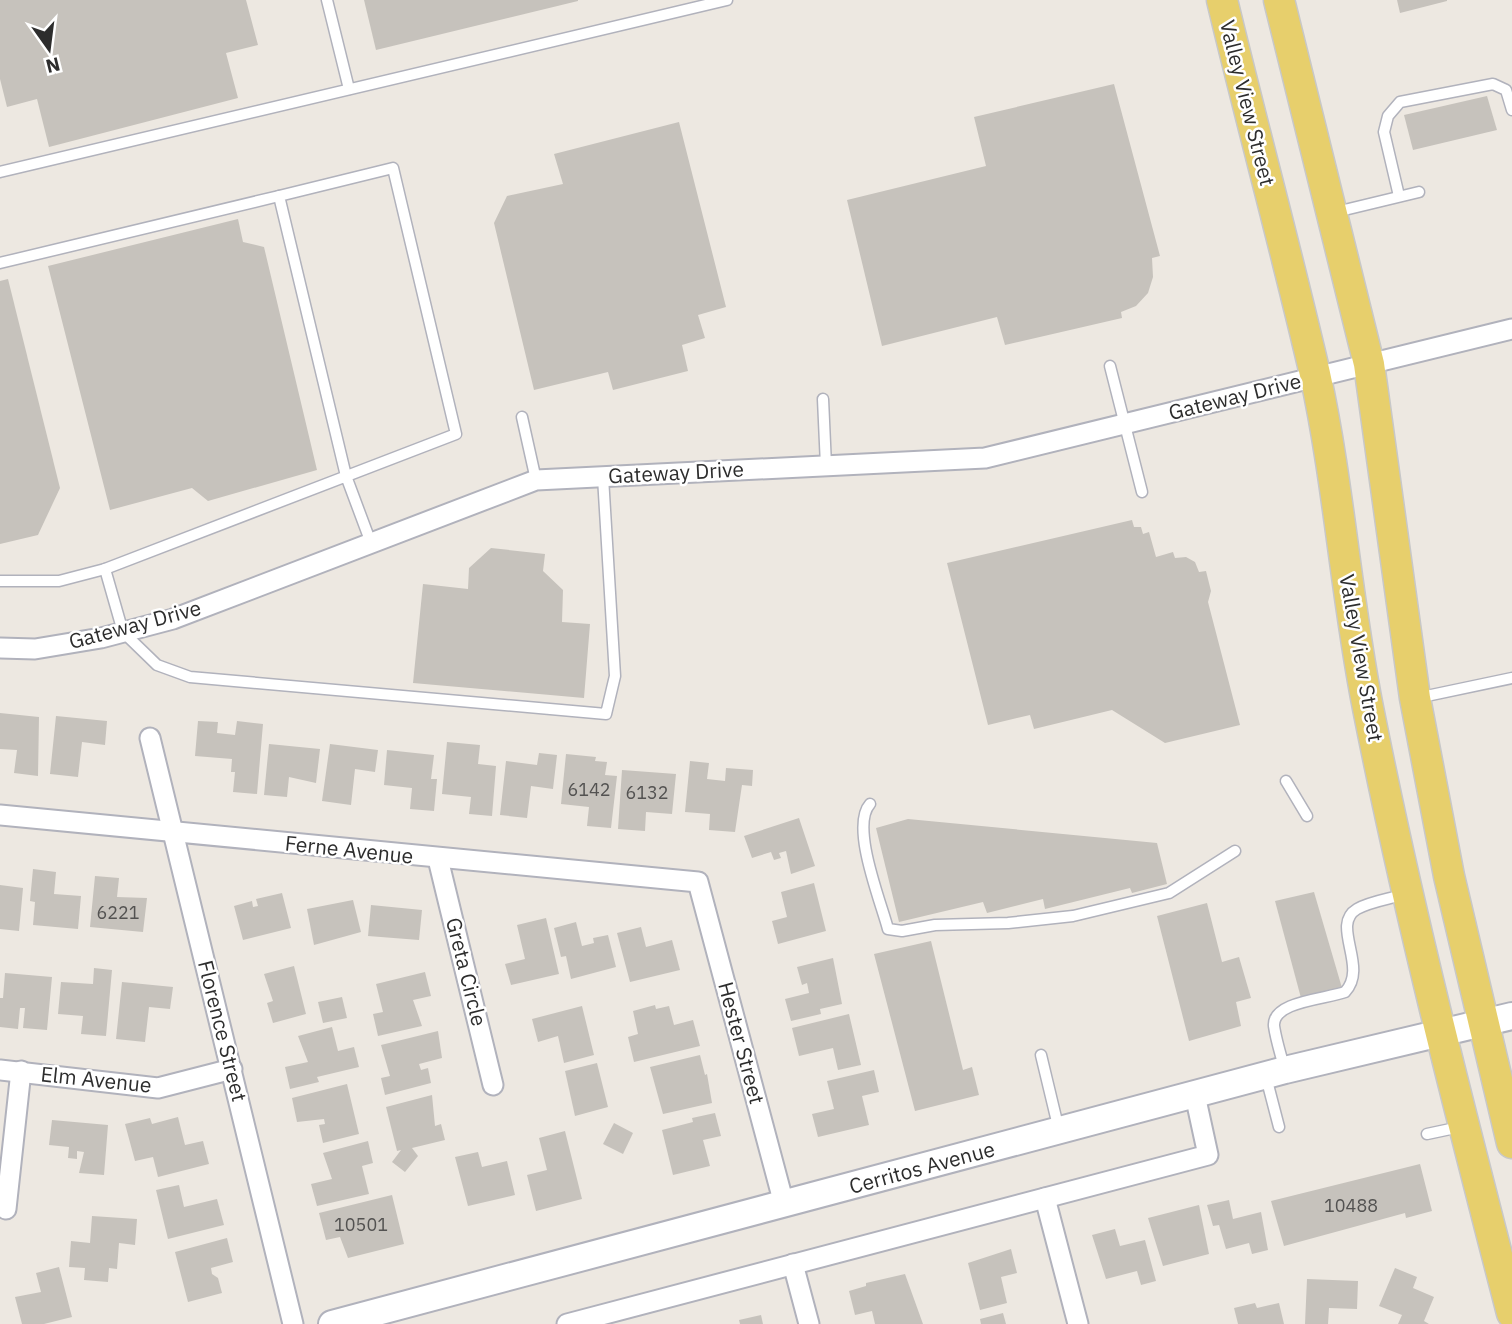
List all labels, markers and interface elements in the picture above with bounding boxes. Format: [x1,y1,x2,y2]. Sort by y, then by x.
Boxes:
north arrow [14,14,84,84]
street label: Valley View Street [1214,17,1282,188]
text: N [44,52,63,79]
street label: Gateway Drive [1166,366,1304,426]
street label: Gateway Drive [607,454,744,490]
street label: Valley View Street [1333,572,1391,744]
street label: Gateway Drive [66,593,204,655]
house number: 6142 [567,778,611,801]
house number: 6132 [625,781,669,804]
street label: Ferne Avenue [284,828,415,870]
house number: 6221 [96,901,140,924]
street label: Greta Circle [440,915,494,1029]
street label: Florence Street [192,957,254,1104]
street label: Hester Street [712,978,772,1107]
street label: Elm Avenue [39,1059,153,1099]
street label: Cerritos Avenue [846,1134,998,1200]
house number: 10488 [1324,1194,1378,1217]
house number: 10501 [334,1213,388,1236]

